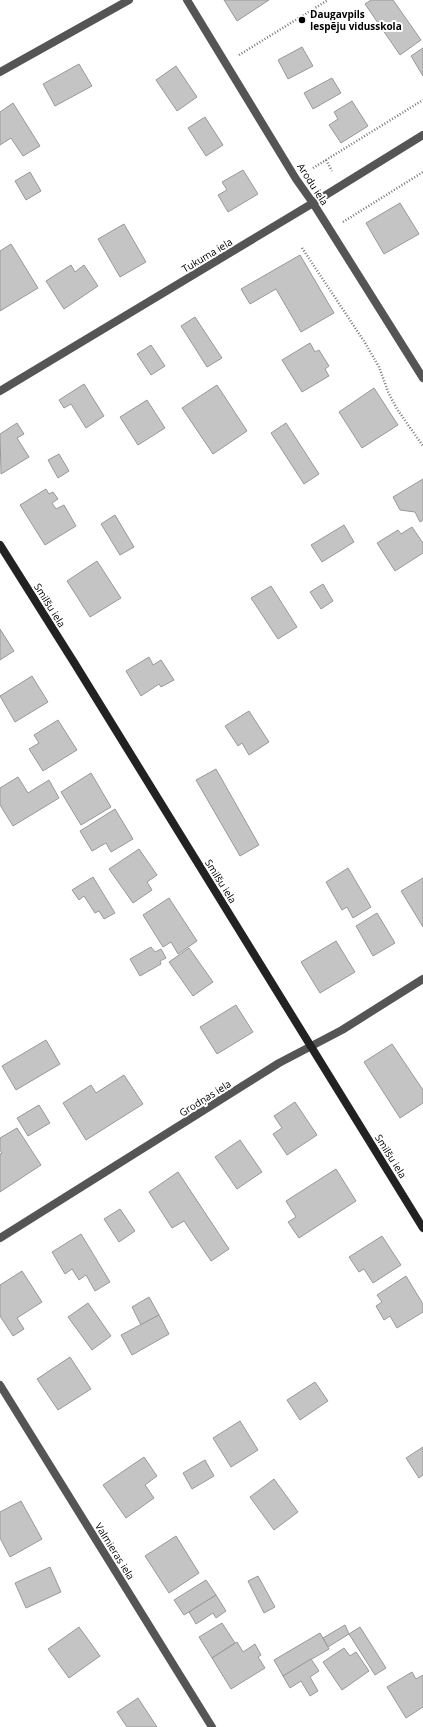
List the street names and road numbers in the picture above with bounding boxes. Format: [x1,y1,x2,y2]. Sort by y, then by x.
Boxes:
street label: Arodu iela [294,160,332,208]
street label: Tukuma iela [179,234,235,276]
street label: Smilšu iela [31,580,69,630]
street label: Smilšu iela [202,856,240,906]
street label: Grodņas iela [176,1076,234,1120]
street label: Smilšu iela [372,1131,410,1181]
street label: Valmieras iela [92,1520,138,1582]

